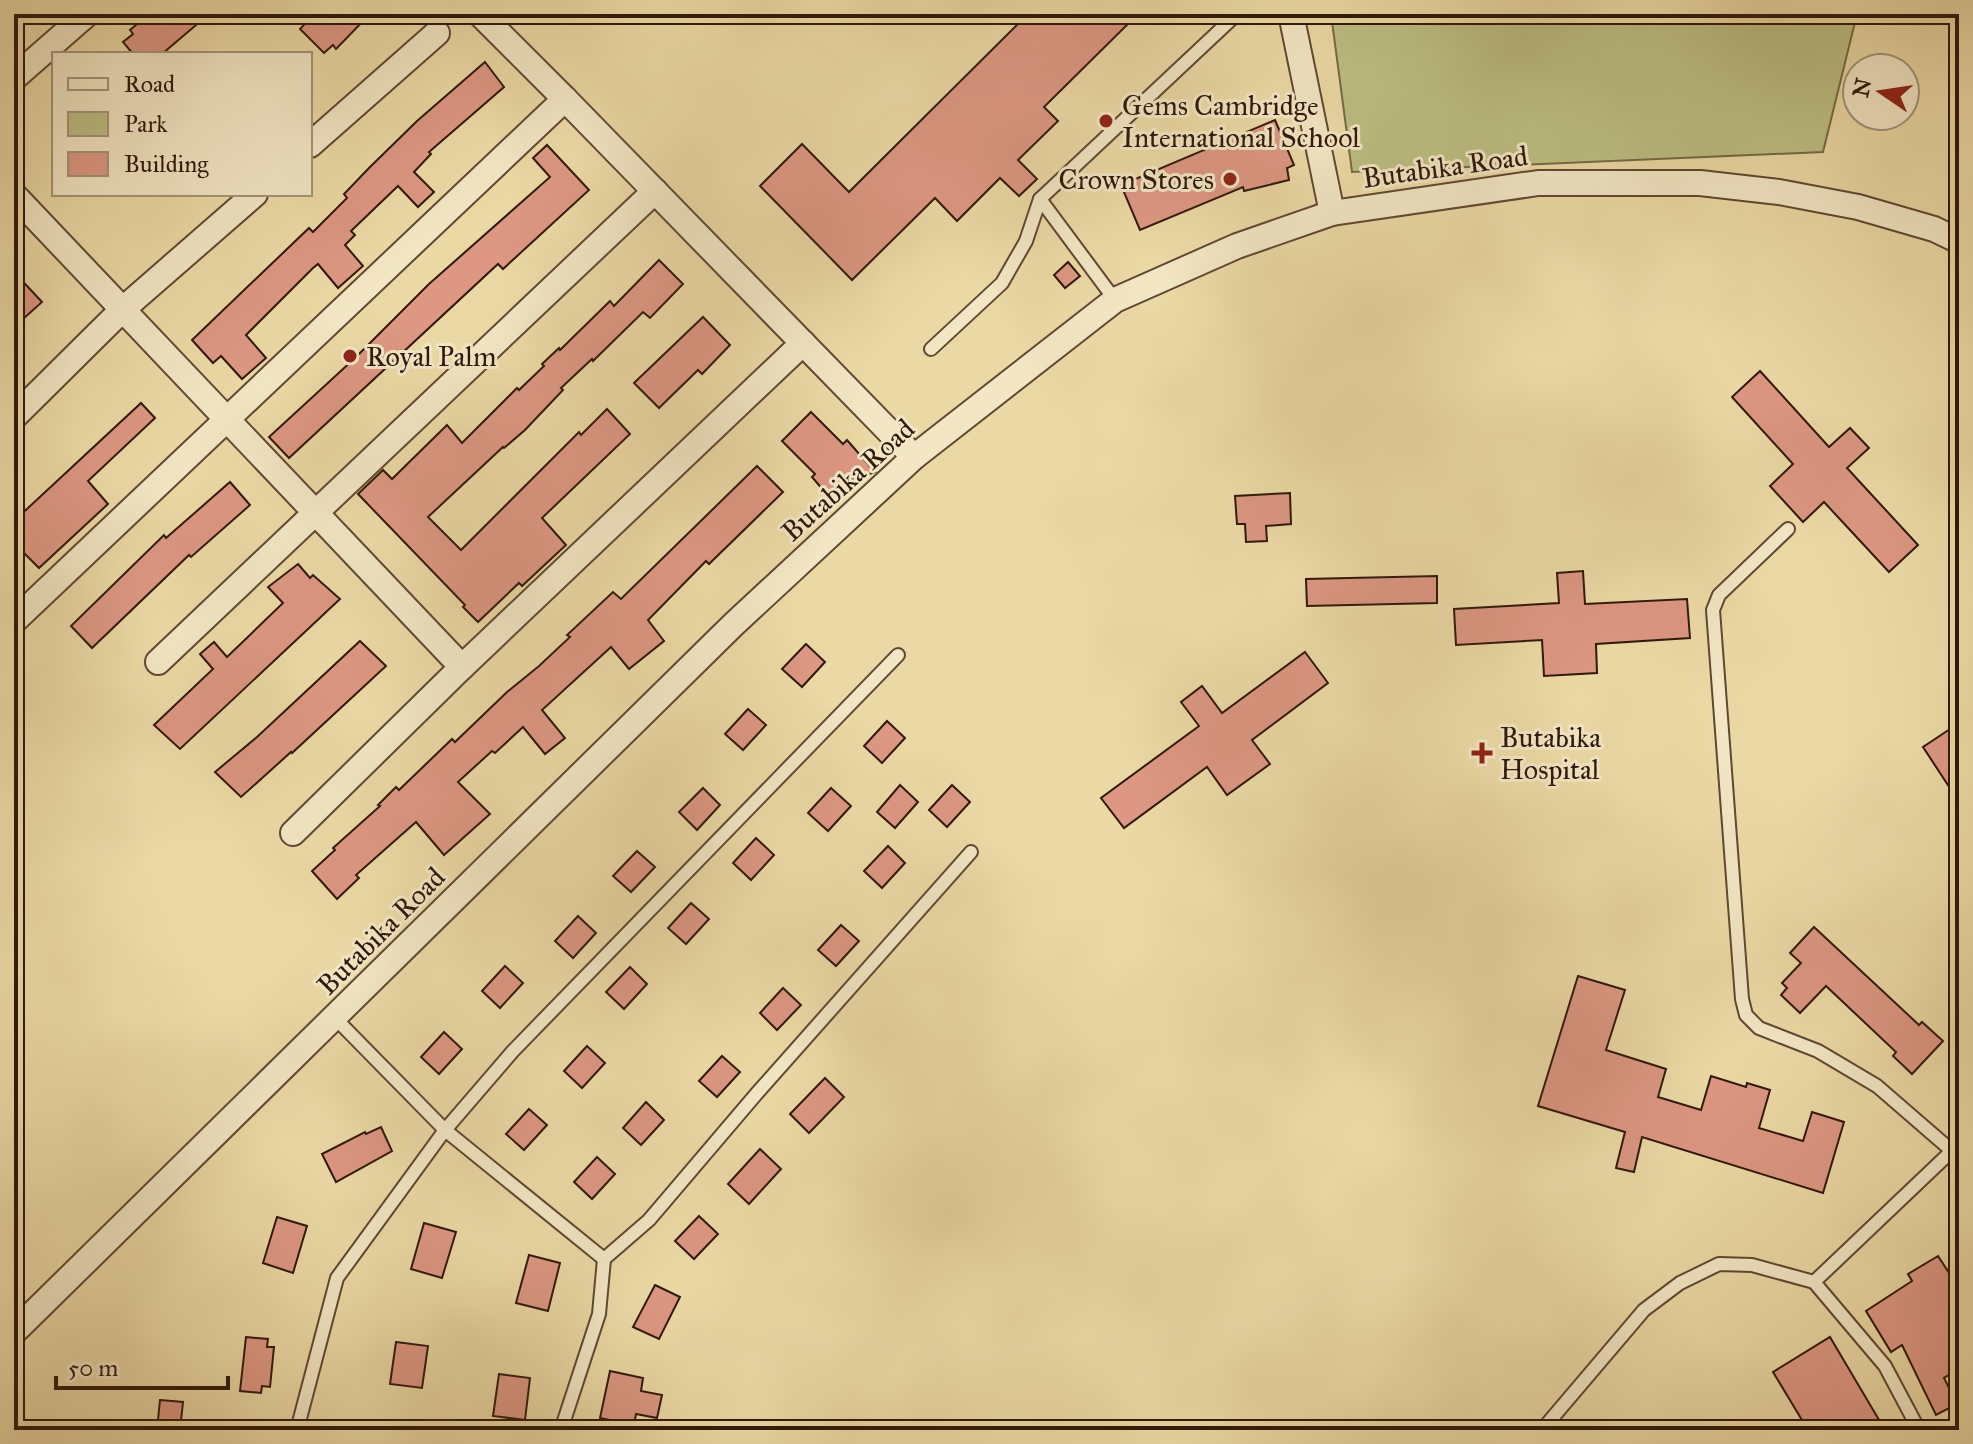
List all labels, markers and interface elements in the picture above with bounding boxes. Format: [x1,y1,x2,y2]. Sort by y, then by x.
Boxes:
legend [52,52,312,196]
north arrow [1841,52,1921,132]
text: Road [124,69,175,99]
text: N [1847,75,1877,100]
place label: Gems Cambridge International School [1122,88,1360,155]
text: Park [124,109,168,139]
marker: Gems Cambridge International School [1097,112,1115,130]
street label: Butabika Road [1360,138,1530,196]
text: Building [124,149,209,179]
place label: Crown Stores [1058,162,1214,197]
marker: Crown Stores [1221,170,1239,188]
place label: Royal Palm [366,339,496,374]
marker: Royal Palm [341,347,359,365]
street label: Butabika Road [774,411,922,549]
place label: Butabika Hospital [1500,720,1601,787]
marker: Butabika Hospital [1471,742,1493,764]
street label: Butabika Road [310,860,452,1002]
scale bar [56,1340,228,1390]
text: 50 m [68,1353,118,1383]

